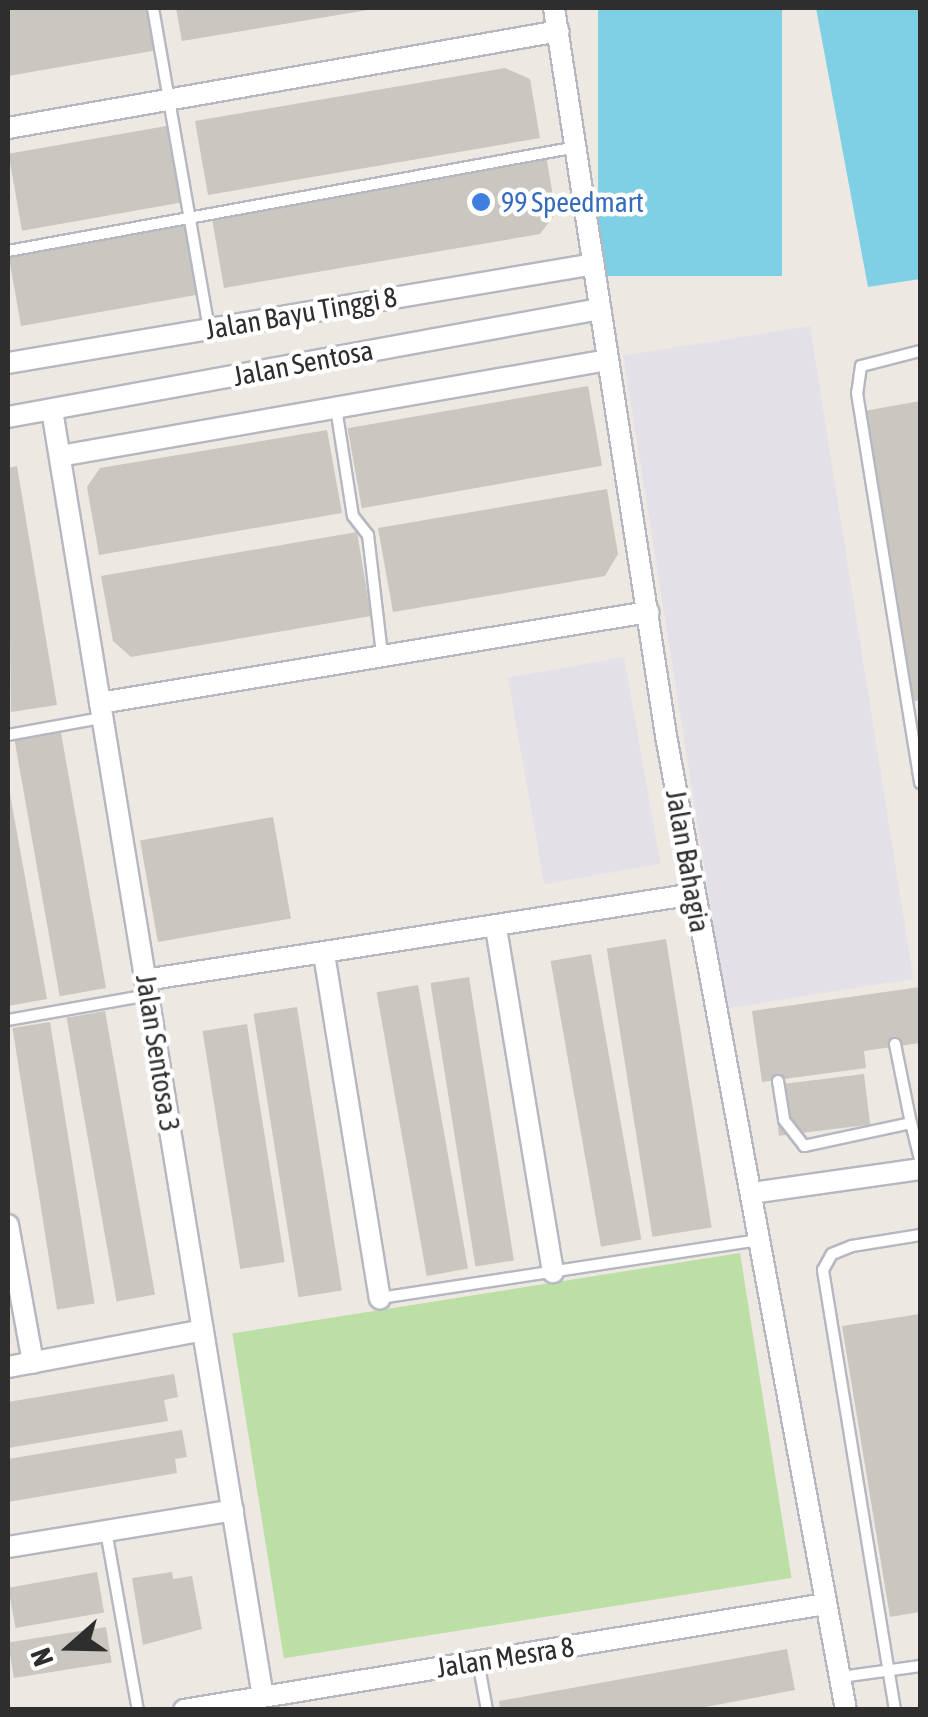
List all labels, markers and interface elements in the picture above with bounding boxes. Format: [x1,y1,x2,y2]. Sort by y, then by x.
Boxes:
place label: 99 Speedmart [501,185,644,219]
marker: 99 Speedmart [470,191,492,213]
street label: Jalan Bayu Tinggi 8 [203,280,399,346]
street label: Jalan Sentosa [230,333,376,393]
street label: Jalan Bahagia [659,787,717,935]
street label: Jalan Sentosa 3 [129,972,187,1134]
north arrow [20,1597,120,1697]
street label: Jalan Mesra 8 [434,1630,576,1684]
text: N [24,1644,60,1671]

